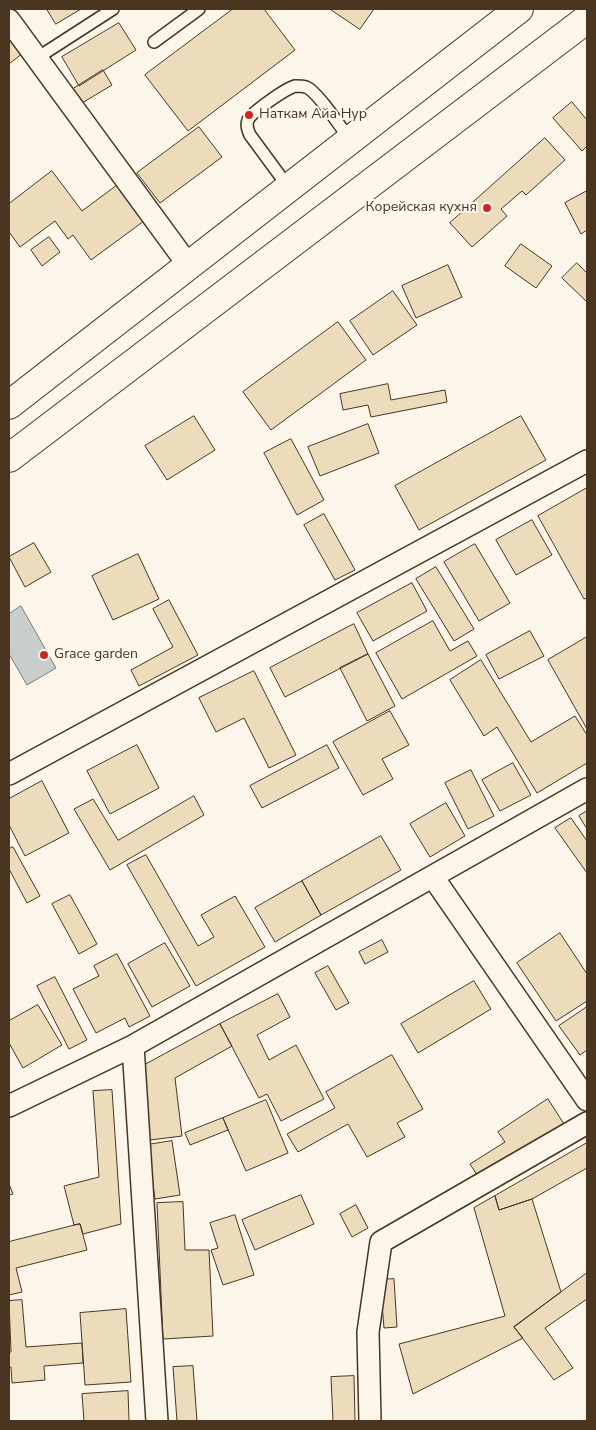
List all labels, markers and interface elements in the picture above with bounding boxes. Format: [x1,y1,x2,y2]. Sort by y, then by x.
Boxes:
place label: Наткам Айа Нур [259,107,367,123]
marker: Наткам Айа Нур [243,109,255,121]
place label: Корейская кухня [366,200,477,216]
marker: Корейская кухня [481,202,493,214]
place label: Grace garden [54,647,138,663]
marker: Grace garden [38,649,50,661]

